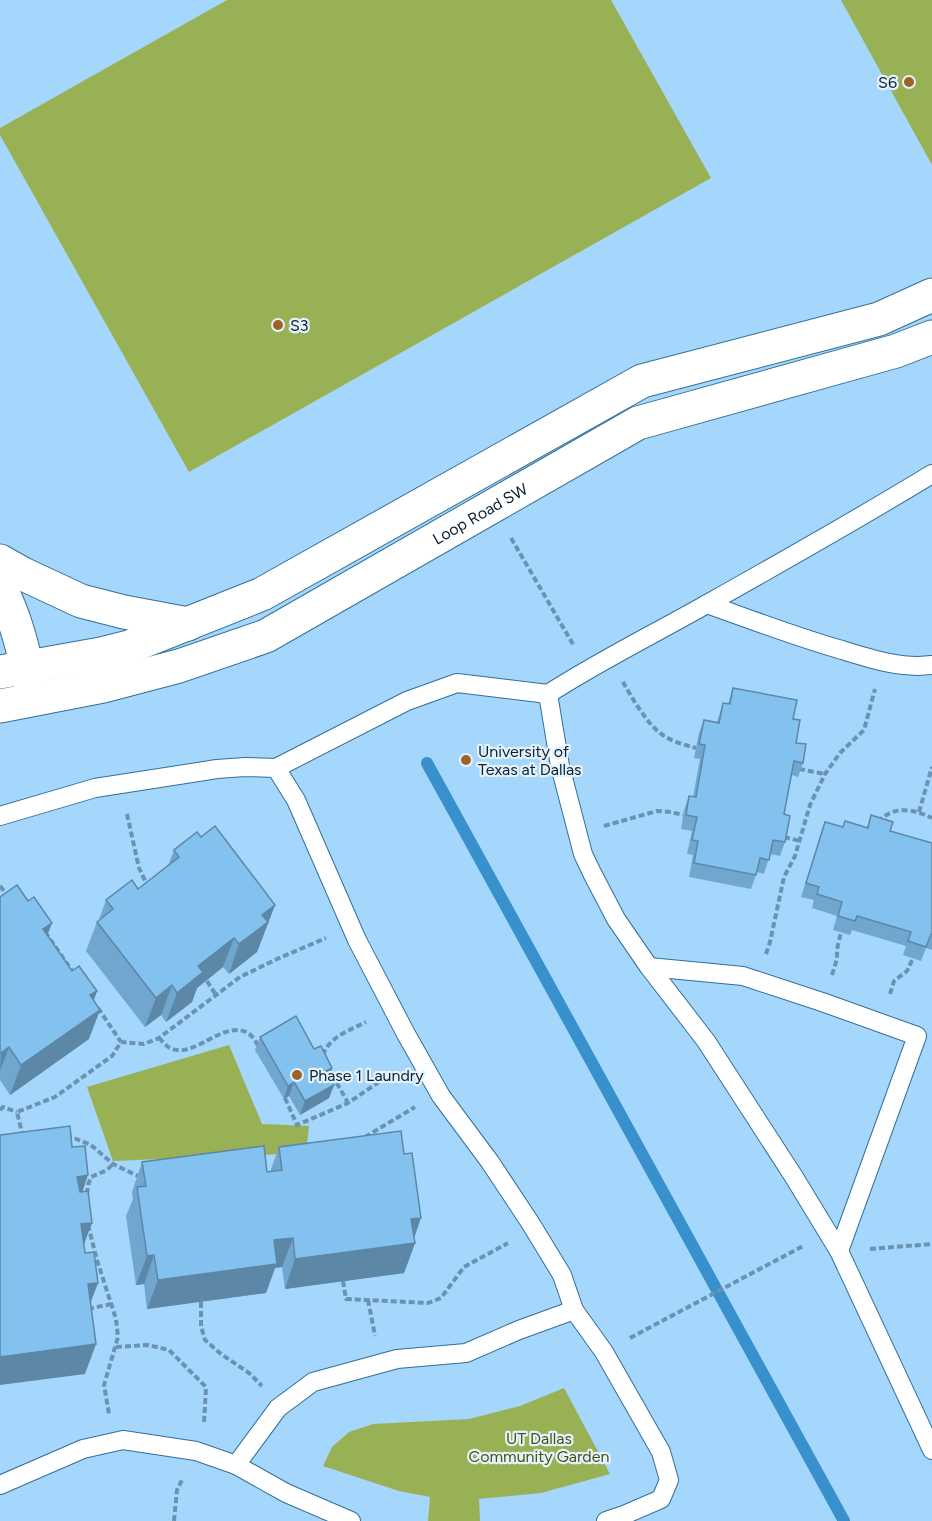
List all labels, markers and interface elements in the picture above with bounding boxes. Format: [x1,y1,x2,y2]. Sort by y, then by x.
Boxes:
place label: S6 [878,73,897,92]
marker: S6 [902,75,916,89]
place label: S3 [290,316,309,335]
marker: S3 [271,318,285,332]
street label: Loop Road SW [429,479,531,548]
place label: University of Texas at Dallas [478,742,582,779]
marker: University of Texas at Dallas [459,753,473,767]
place label: Phase 1 Laundry [309,1066,424,1085]
marker: Phase 1 Laundry [290,1068,304,1082]
park label: UT Dallas Community Garden [469,1429,609,1466]

